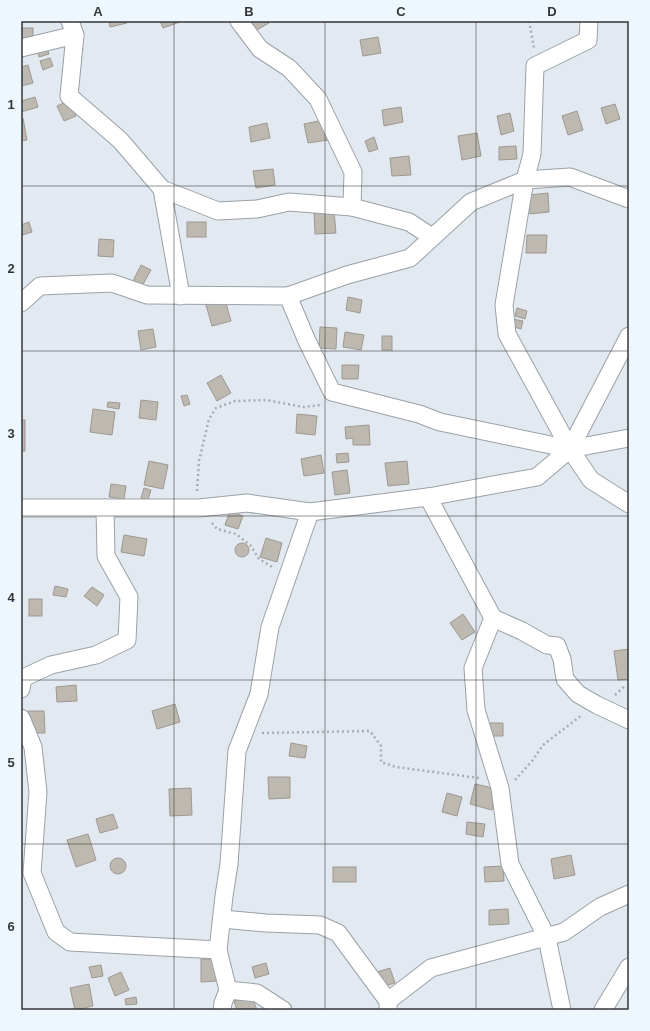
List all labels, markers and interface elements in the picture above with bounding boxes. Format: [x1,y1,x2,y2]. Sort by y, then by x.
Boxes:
text: A [93,4,103,19]
text: B [244,4,254,19]
text: C [396,4,406,19]
text: D [547,4,557,19]
text: 1 [7,97,15,112]
text: 2 [7,261,15,276]
text: 3 [7,426,15,441]
text: 4 [7,590,15,605]
text: 5 [7,755,15,770]
text: 6 [7,919,15,934]

